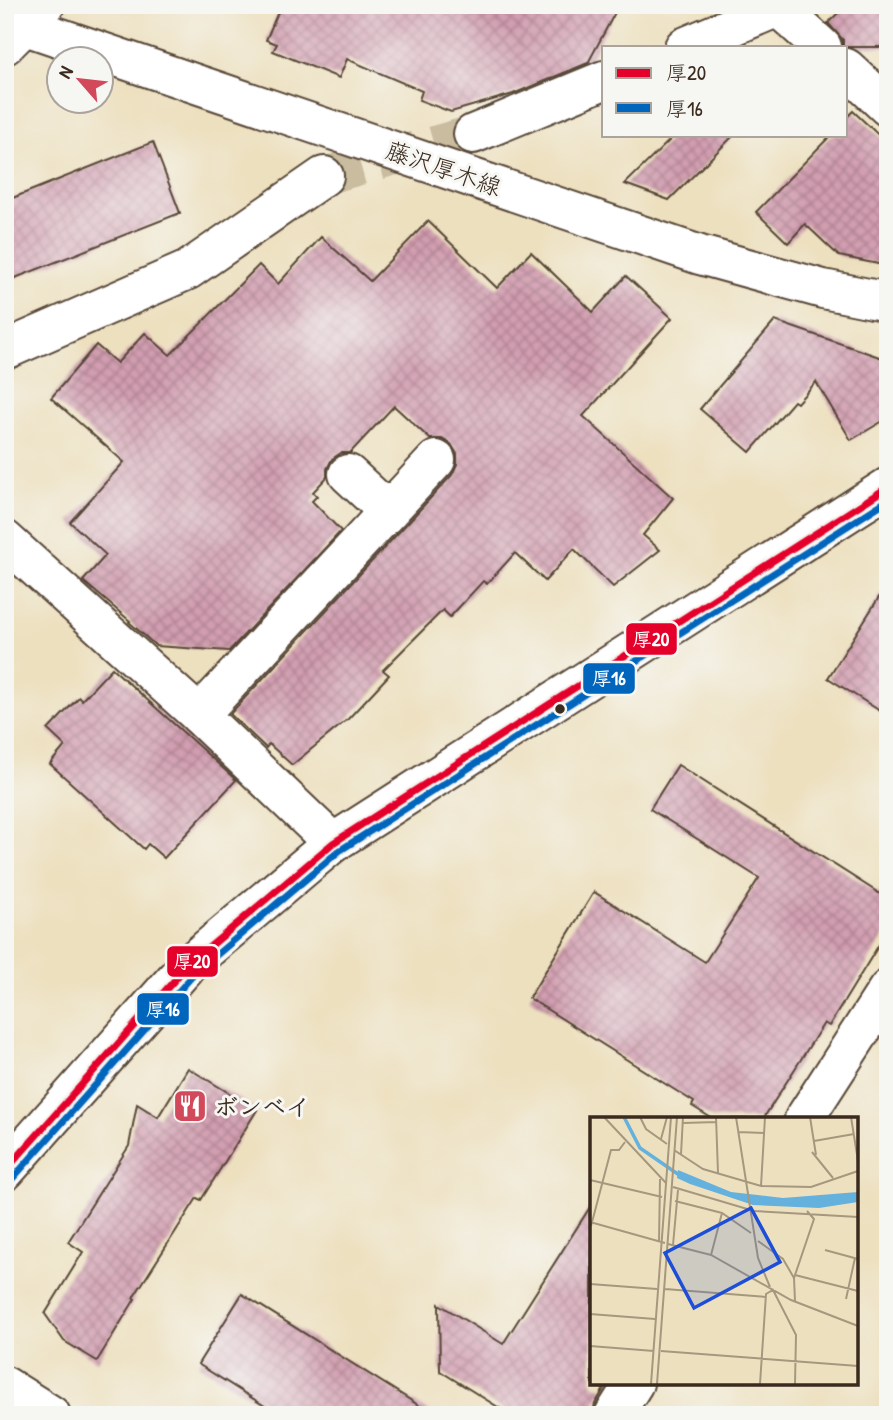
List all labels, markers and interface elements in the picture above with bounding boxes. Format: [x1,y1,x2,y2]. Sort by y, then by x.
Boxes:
north arrow [46,46,116,116]
legend [602,46,848,136]
text: 厚20 [666,58,706,87]
text: N [51,61,79,83]
text: 厚16 [666,94,703,123]
street label: 藤沢厚木線 [382,133,506,203]
line badge: 厚20 [625,622,678,656]
text: 厚20 [633,626,670,652]
line badge: 厚16 [582,662,636,695]
text: 厚16 [592,665,626,691]
unlabelled marker [553,702,567,716]
line badge: 厚20 [166,945,219,978]
text: 厚20 [174,948,211,974]
line badge: 厚16 [136,992,190,1026]
text: 厚16 [146,996,180,1022]
restaurant icon: ボンベイ [171,1087,209,1125]
place label: ボンベイ [214,1090,310,1122]
inset map [590,1117,858,1385]

